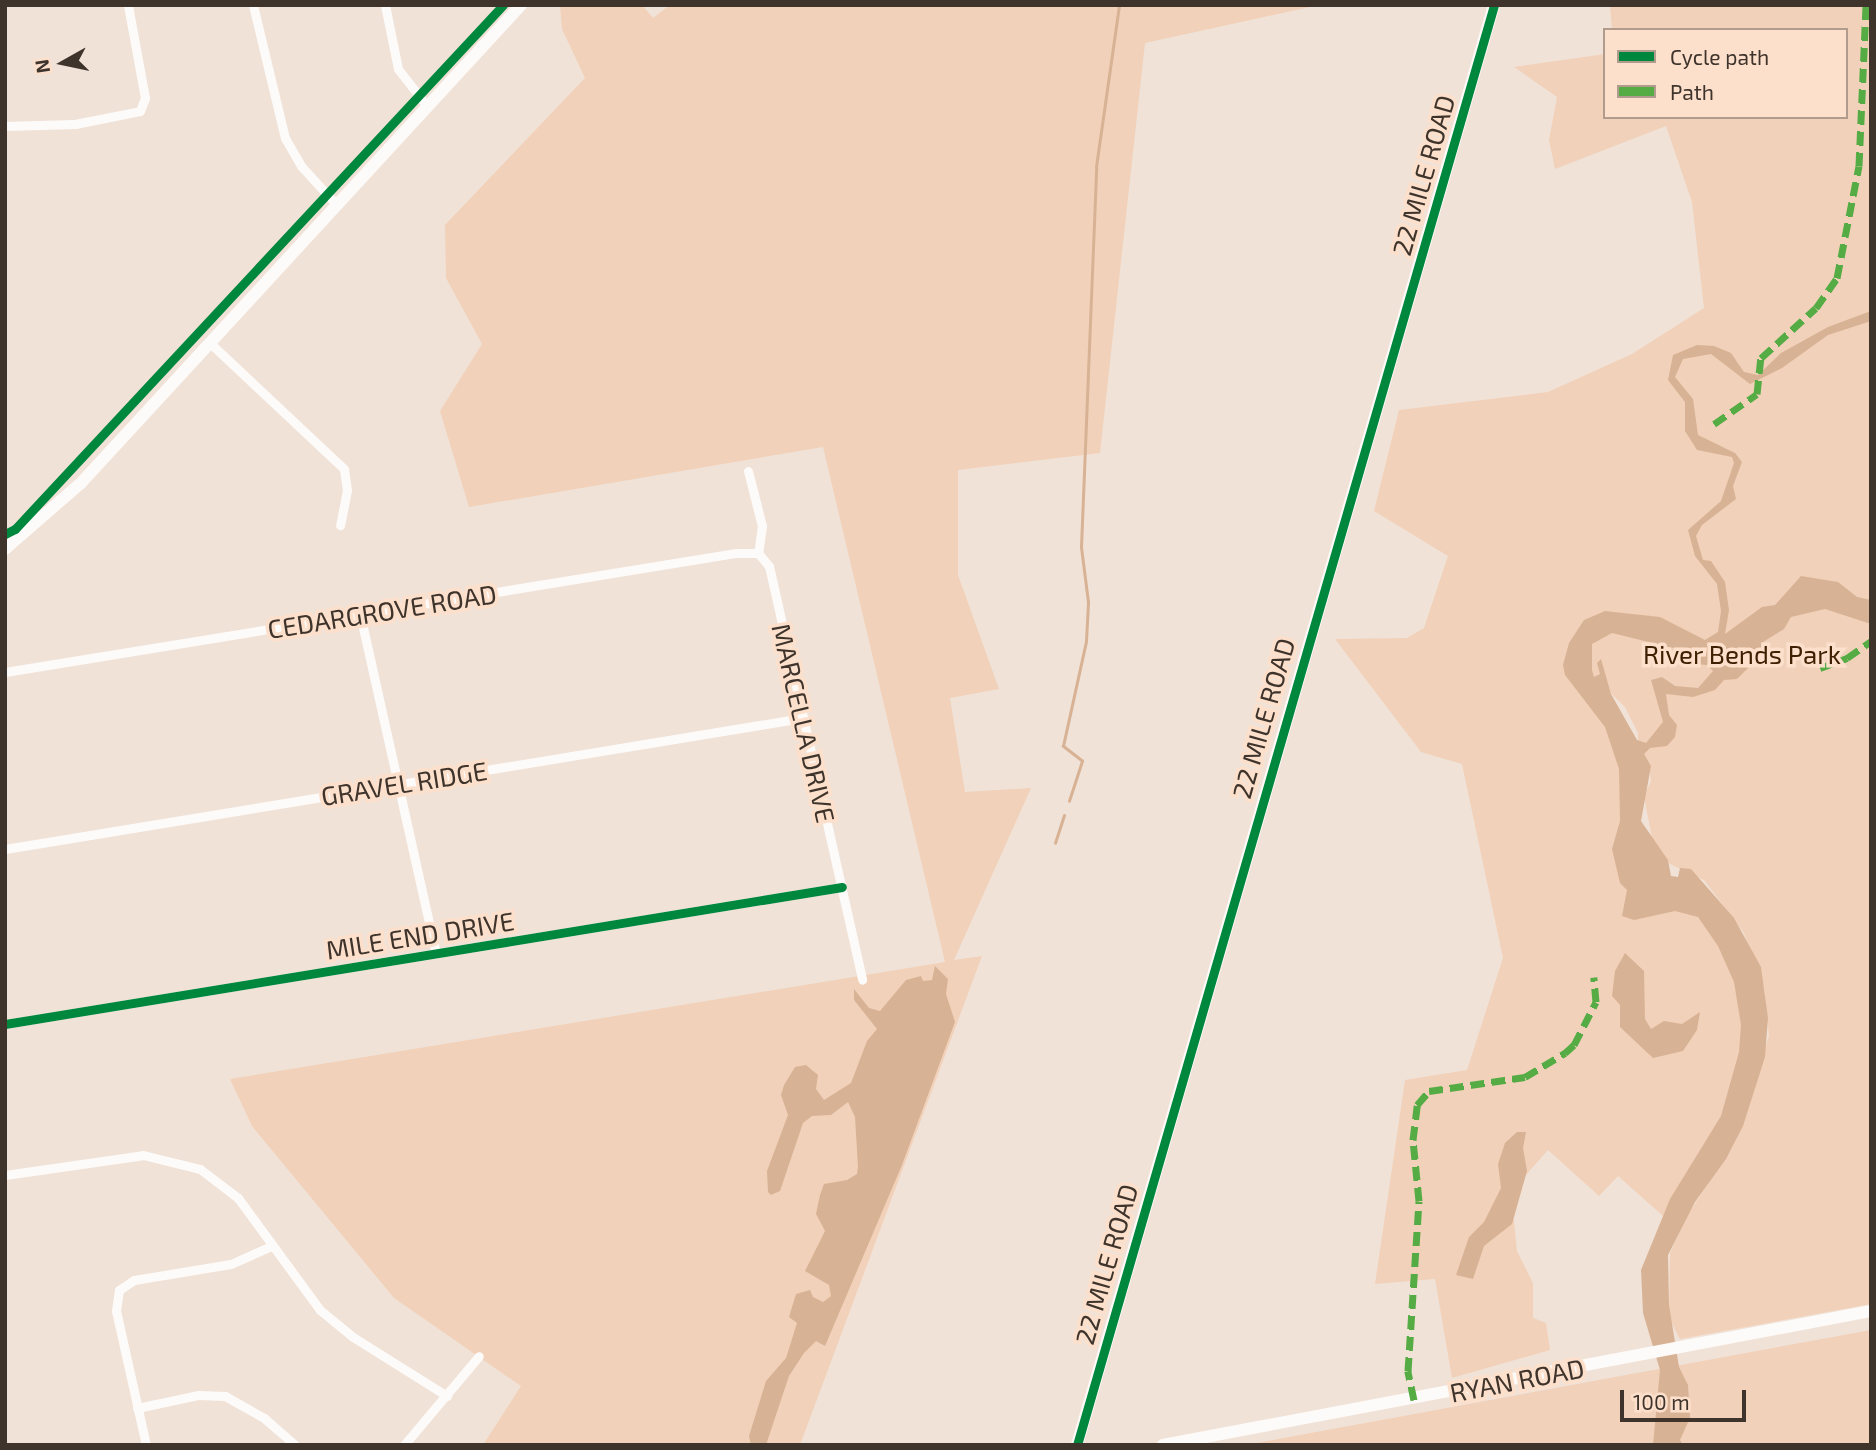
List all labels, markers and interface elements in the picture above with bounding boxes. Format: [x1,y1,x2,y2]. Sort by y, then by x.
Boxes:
north arrow [28,28,98,98]
legend [1603,28,1848,119]
text: Cycle path [1670,44,1769,69]
text: N [29,58,54,75]
text: Path [1670,79,1714,104]
street label: 22 MILE ROAD [1385,91,1461,259]
street label: CEDARGROVE ROAD [265,577,499,645]
street label: MARCELLA DRIVE [766,620,842,826]
street label: 22 MILE ROAD [1225,634,1301,802]
park label: River Bends Park [1643,638,1841,670]
street label: GRAVEL RIDGE [318,754,490,812]
street label: MILE END DRIVE [324,905,516,965]
street label: 22 MILE ROAD [1068,1180,1144,1348]
street label: RYAN ROAD [1447,1352,1587,1408]
scale bar [1624,1376,1750,1420]
text: 100 m [1633,1389,1690,1414]

